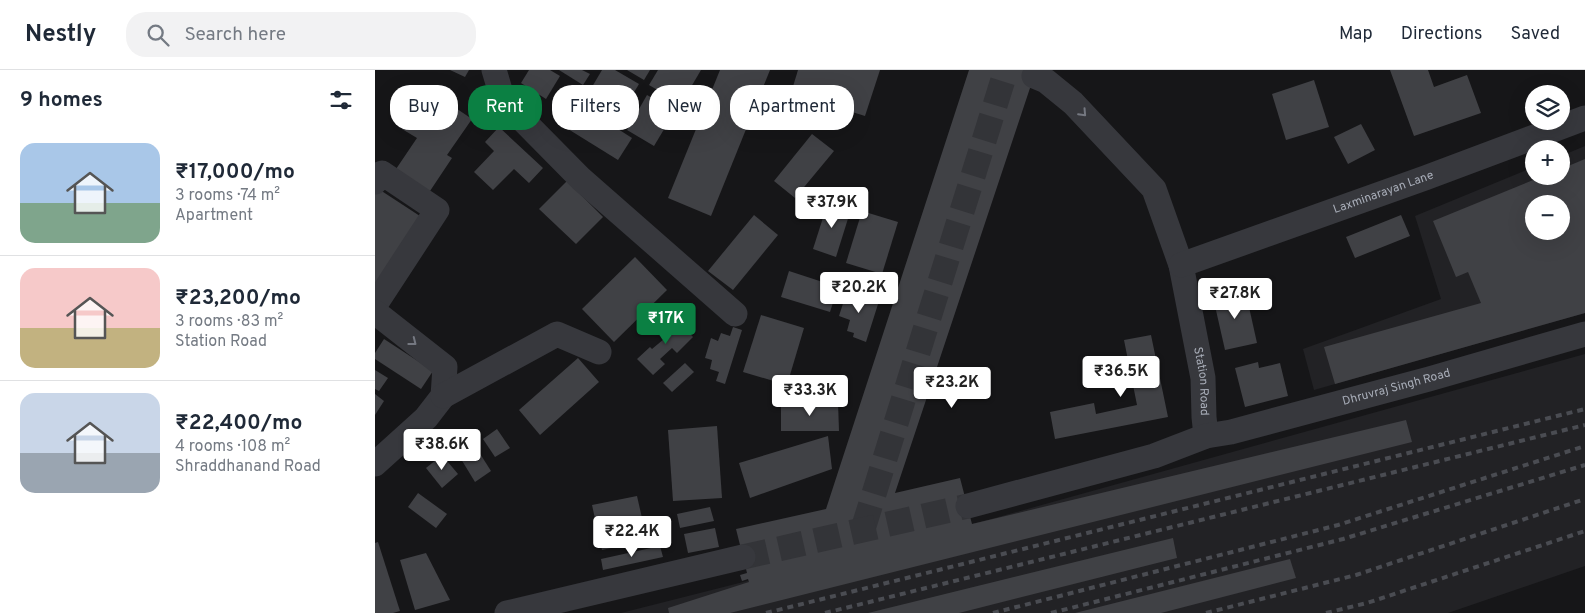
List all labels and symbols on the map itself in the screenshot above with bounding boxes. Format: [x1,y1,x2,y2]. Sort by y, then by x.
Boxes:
one-way arrow [1077,107,1086,116]
street label: Laxminarayan Lane [1331,167,1436,218]
pin: ₹37.9K [791,186,873,229]
pin: ₹20.2K [818,272,900,314]
pin: ₹27.8K [1194,278,1276,320]
pin: ₹17K [636,302,696,345]
one-way arrow [407,336,417,345]
street label: Station Road [1189,346,1212,416]
pin: ₹36.5K [1080,356,1162,398]
street label: Dhruvraj Singh Road [1341,365,1452,410]
pin: ₹23.2K [911,366,993,409]
pin: ₹33.3K [769,374,851,417]
pin: ₹38.6K [401,428,483,471]
pin: ₹22.4K [591,516,673,558]

